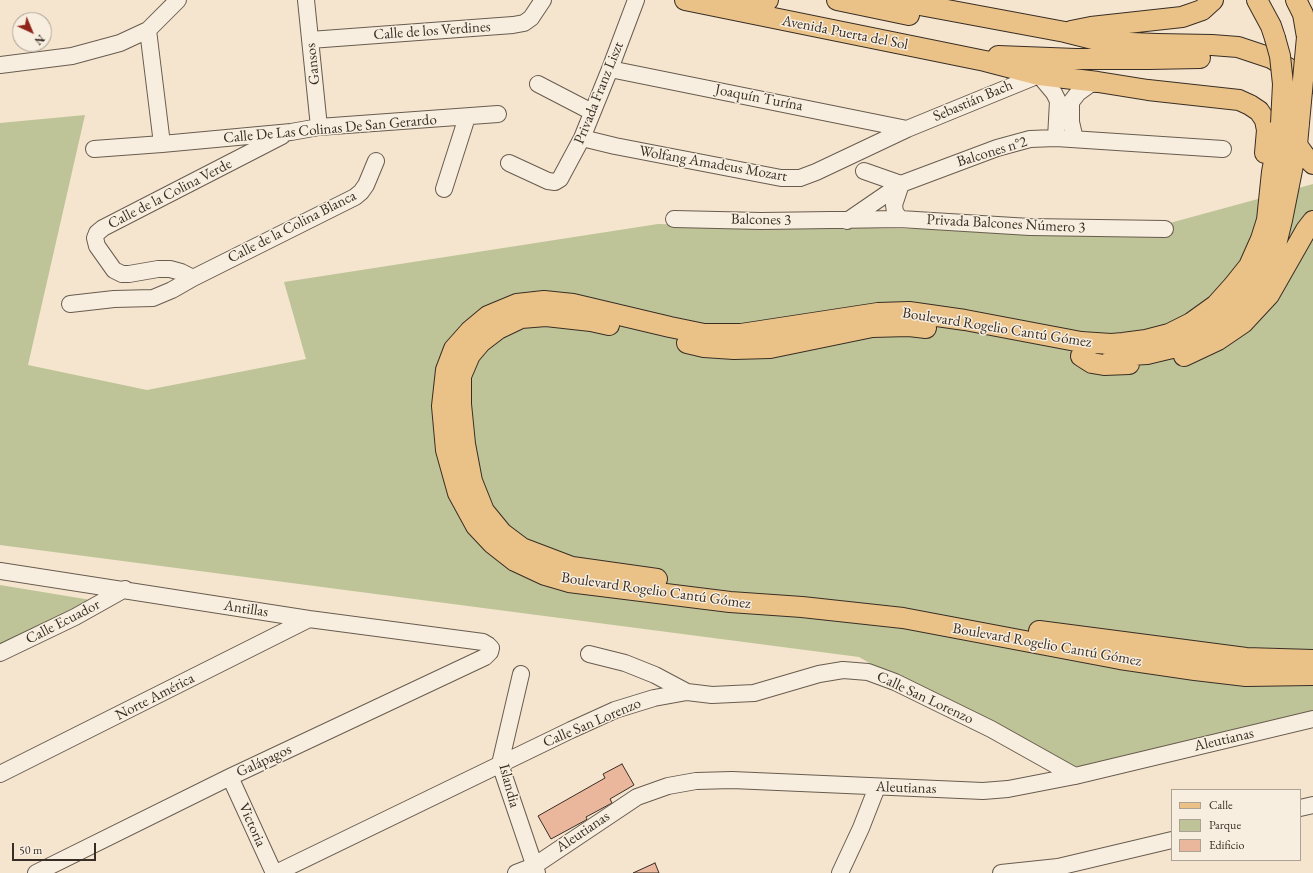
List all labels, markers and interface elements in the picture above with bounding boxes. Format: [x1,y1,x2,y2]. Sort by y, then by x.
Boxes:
north arrow [12,12,52,52]
street label: Avenida Puerta del Sol [780,12,910,54]
street label: Calle de los Verdines [373,18,491,44]
text: N [32,32,48,48]
street label: Privada Franz Liszt [570,39,628,147]
street label: Gansos [302,42,324,86]
street label: Sebastián Bach [930,76,1016,126]
street label: Joaquín Turína [714,81,804,115]
street label: Calle De Las Colinas De San Gerardo [223,111,437,147]
street label: Balcones n°2 [955,133,1029,171]
street label: Wolfang Amadeus Mozart [638,142,788,186]
street label: Calle de la Colina Verde [105,155,235,233]
street label: Calle de la Colina Blanca [225,187,359,267]
street label: Balcones 3 [731,210,791,230]
street label: Privada Balcones Número 3 [926,211,1086,237]
street label: Boulevard Rogelio Cantú Gómez [901,304,1093,352]
street label: Boulevard Rogelio Cantú Gómez [560,569,752,613]
street label: Calle Ecuador [23,596,103,648]
street label: Antillas [223,597,269,621]
street label: Boulevard Rogelio Cantú Gómez [951,620,1143,670]
street label: Calle San Lorenzo [874,668,976,728]
street label: Norte América [112,669,198,725]
street label: Calle San Lorenzo [540,694,644,752]
street label: Aleutianas [1192,724,1256,756]
street label: Galápagos [234,740,294,782]
street label: Islandia [495,762,523,810]
street label: Aleutianas [875,778,937,798]
legend [1171,789,1301,861]
text: Calle [1209,797,1233,813]
street label: Victoria [234,800,270,850]
street label: Aleutianas [553,808,613,856]
text: Parque [1209,817,1241,833]
scale bar [14,835,98,861]
text: Edificio [1209,837,1244,853]
text: 50 m [19,842,42,858]

